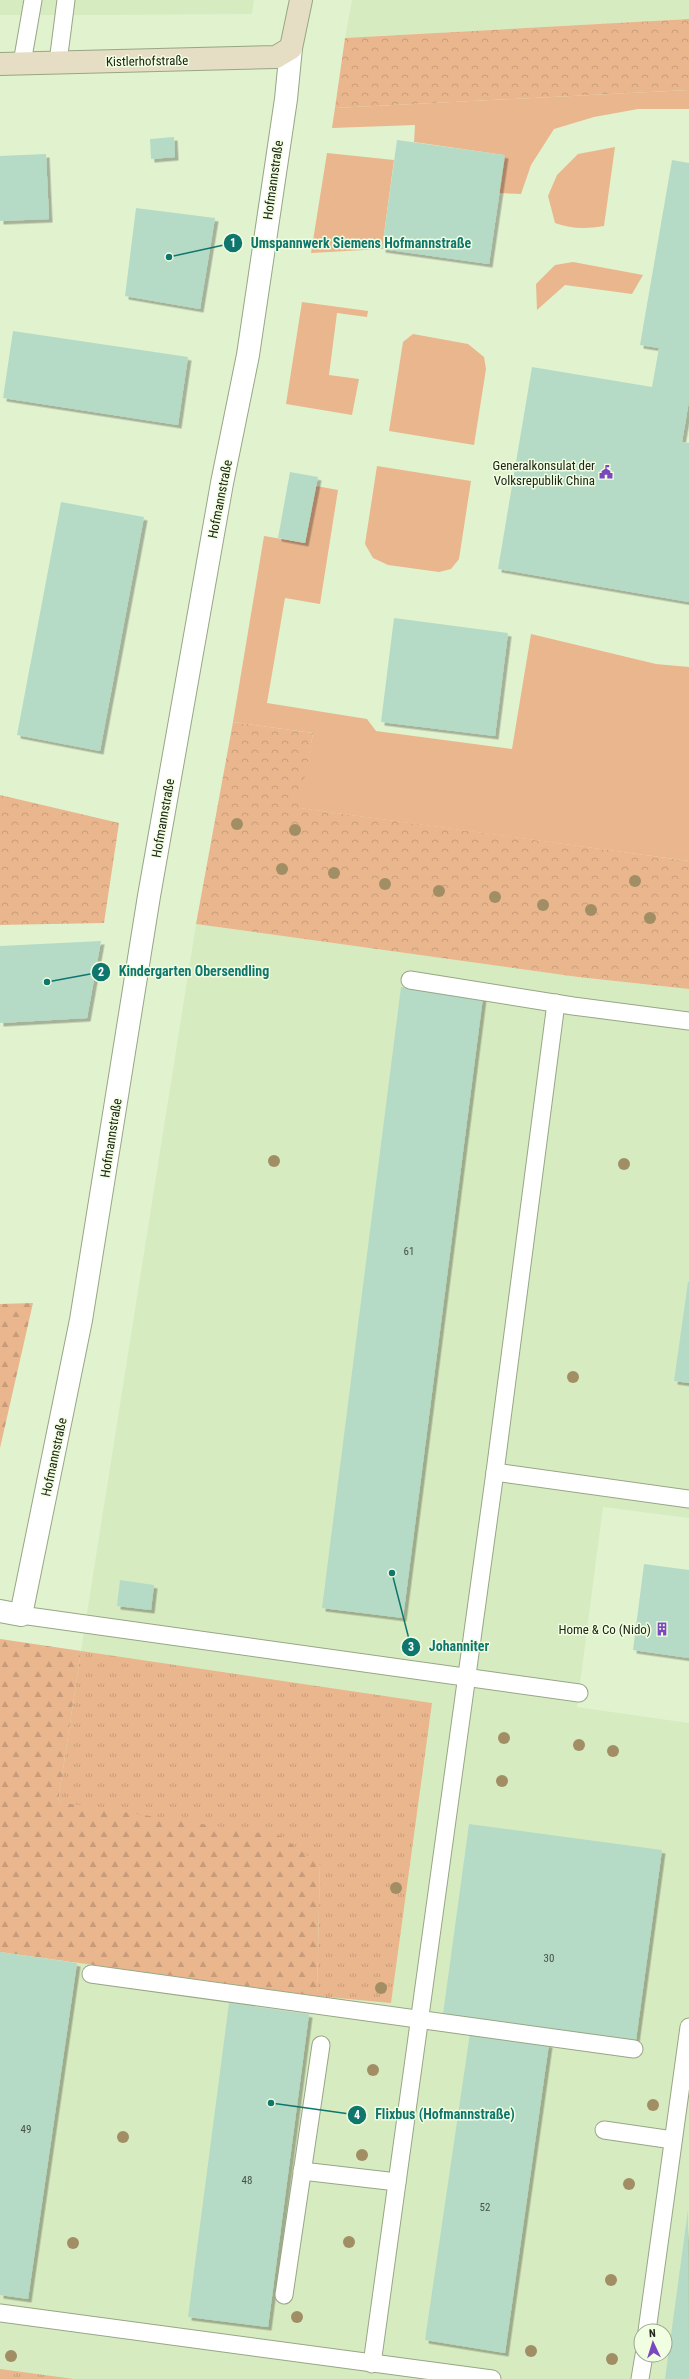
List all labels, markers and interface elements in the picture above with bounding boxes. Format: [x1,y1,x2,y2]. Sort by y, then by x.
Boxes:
street label: Kistlerhofstraße [106,53,188,69]
street label: Hofmannstraße [260,139,286,221]
callout: Umspannwerk Siemens Hofmannstraße [223,230,479,256]
text: Umspannwerk Siemens Hofmannstraße [251,235,472,251]
text: 1 [230,236,236,250]
street label: Hofmannstraße [205,458,235,540]
place label: Generalkonsulat der Volksrepublik China [492,458,595,488]
public building icon: Generalkonsulat der Volksrepublik China [598,464,614,480]
street label: Hofmannstraße [149,777,177,859]
callout: Kindergarten Obersendling [91,959,278,985]
text: Kindergarten Obersendling [119,963,269,979]
text: 2 [98,965,104,979]
street label: Hofmannstraße [97,1097,125,1179]
house number: 61 [404,1245,414,1258]
street label: Hofmannstraße [38,1416,70,1498]
building icon: Home & Co (Nido) [654,1621,670,1637]
place label: Home & Co (Nido) [558,1622,651,1637]
callout: Johanniter [401,1634,497,1660]
text: Johanniter [429,1638,489,1654]
text: 3 [408,1640,414,1654]
house number: 30 [544,1952,554,1965]
callout: Flixbus (Hofmannstraße) [347,2102,522,2128]
text: Flixbus (Hofmannstraße) [375,2106,515,2123]
text: 4 [354,2108,360,2122]
house number: 49 [21,2123,31,2136]
house number: 48 [242,2174,252,2187]
house number: 52 [480,2201,490,2214]
north arrow [633,2323,673,2363]
text: N [649,2327,656,2340]

